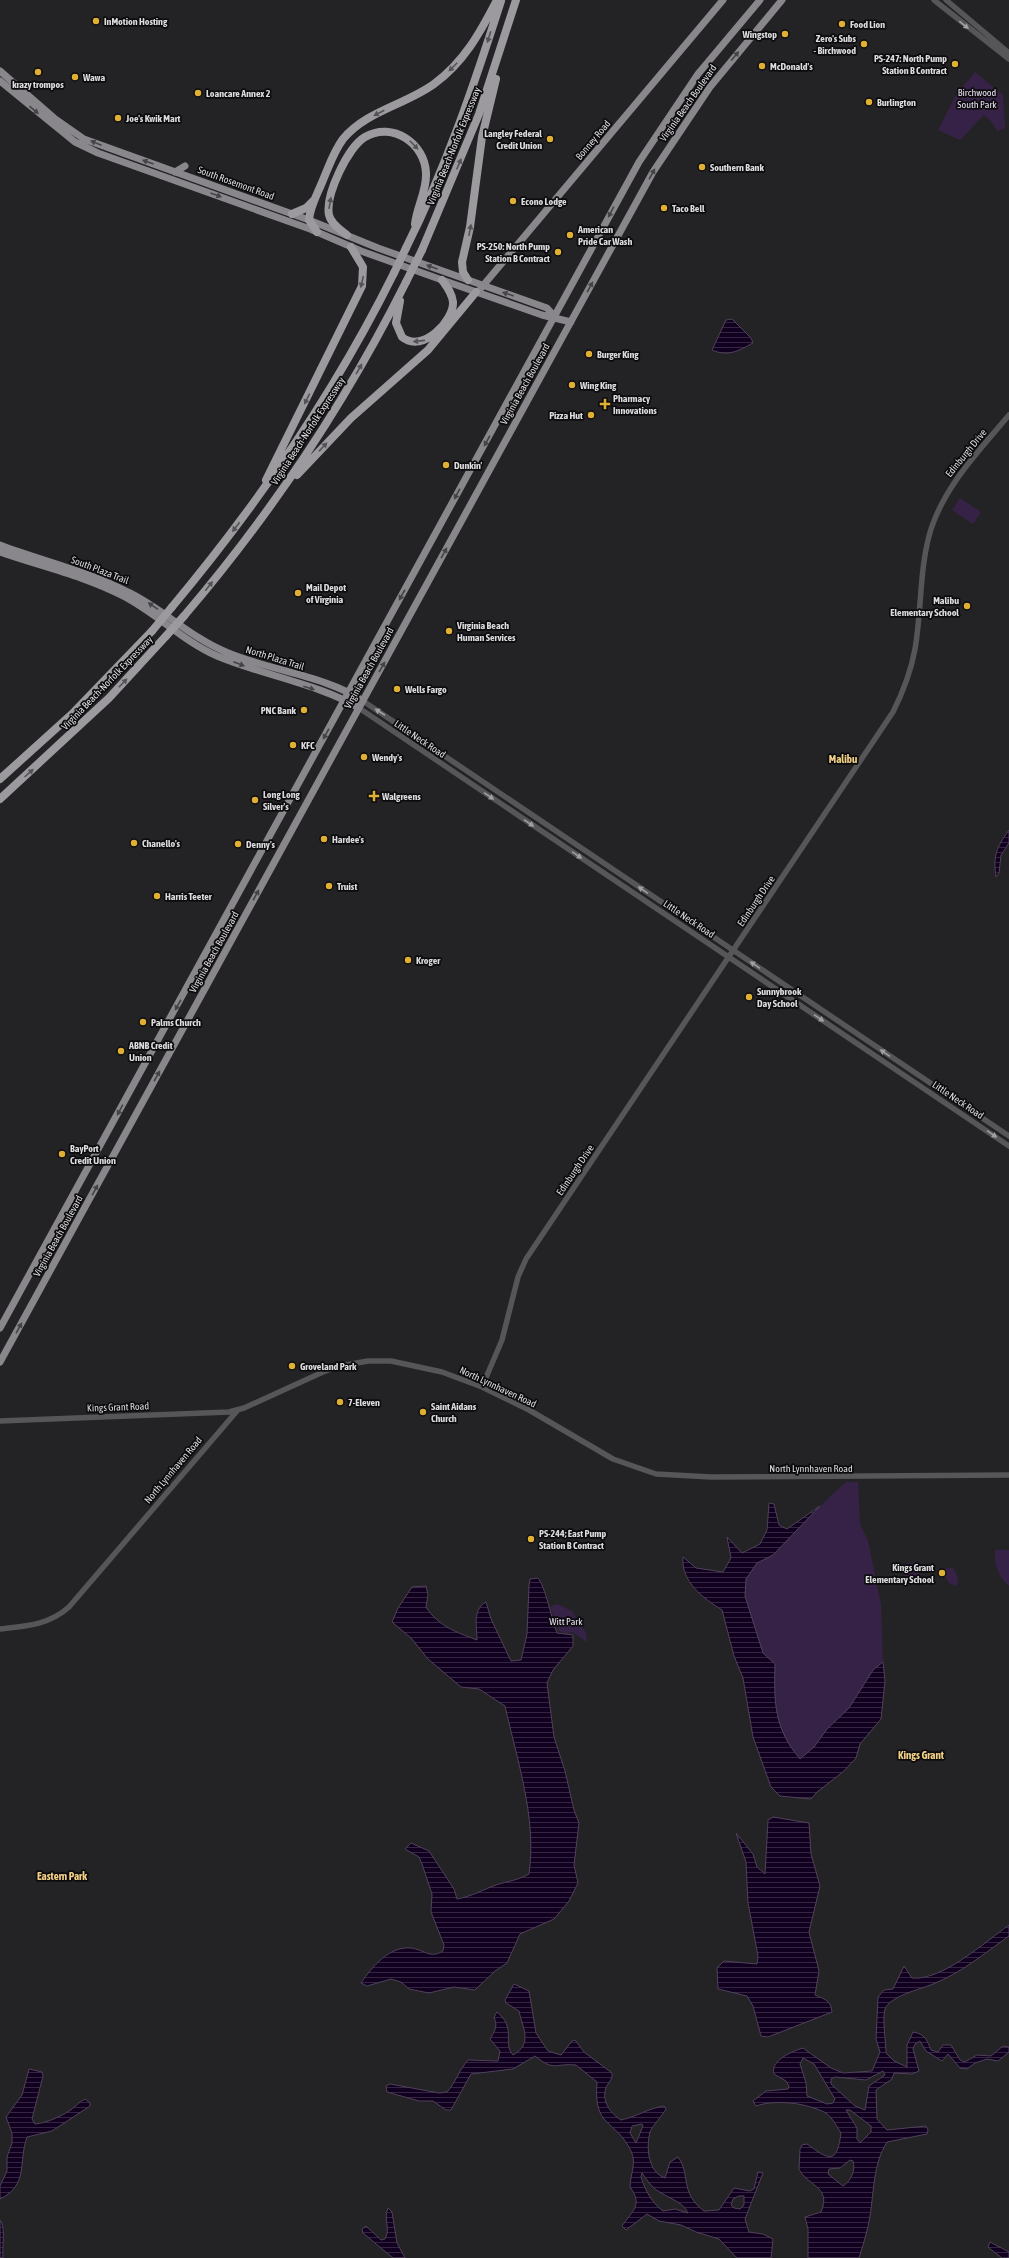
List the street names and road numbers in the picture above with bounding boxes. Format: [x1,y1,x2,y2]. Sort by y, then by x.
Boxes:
street label: Virginia Beach Boulevard [657,62,719,143]
street label: Virginia Beach-Norfolk Expressway [425,85,483,207]
street label: Bonney Road [573,118,613,162]
street label: South Rosemont Road [196,164,276,202]
street label: Virginia Beach Boulevard [498,341,552,427]
street label: Virginia Beach-Norfolk Expressway [269,375,347,487]
street label: Edinburgh Drive [943,427,989,479]
street label: South Plaza Trail [70,554,131,586]
street label: Virginia Beach Boulevard [342,625,396,711]
street label: Virginia Beach-Norfolk Expressway [59,634,155,732]
street label: North Plaza Trail [244,644,306,672]
street label: Little Neck Road [392,718,448,760]
street label: Edinburgh Drive [735,873,777,928]
street label: Little Neck Road [661,898,717,940]
street label: Virginia Beach Boulevard [187,909,241,995]
street label: Little Neck Road [930,1079,986,1121]
street label: Edinburgh Drive [554,1142,596,1197]
street label: Virginia Beach Boulevard [31,1193,85,1279]
street label: North Lynnhaven Road [458,1364,538,1410]
street label: Kings Grant Road [87,1400,150,1414]
street label: North Lynnhaven Road [142,1434,204,1505]
street label: North Lynnhaven Road [769,1463,853,1474]

